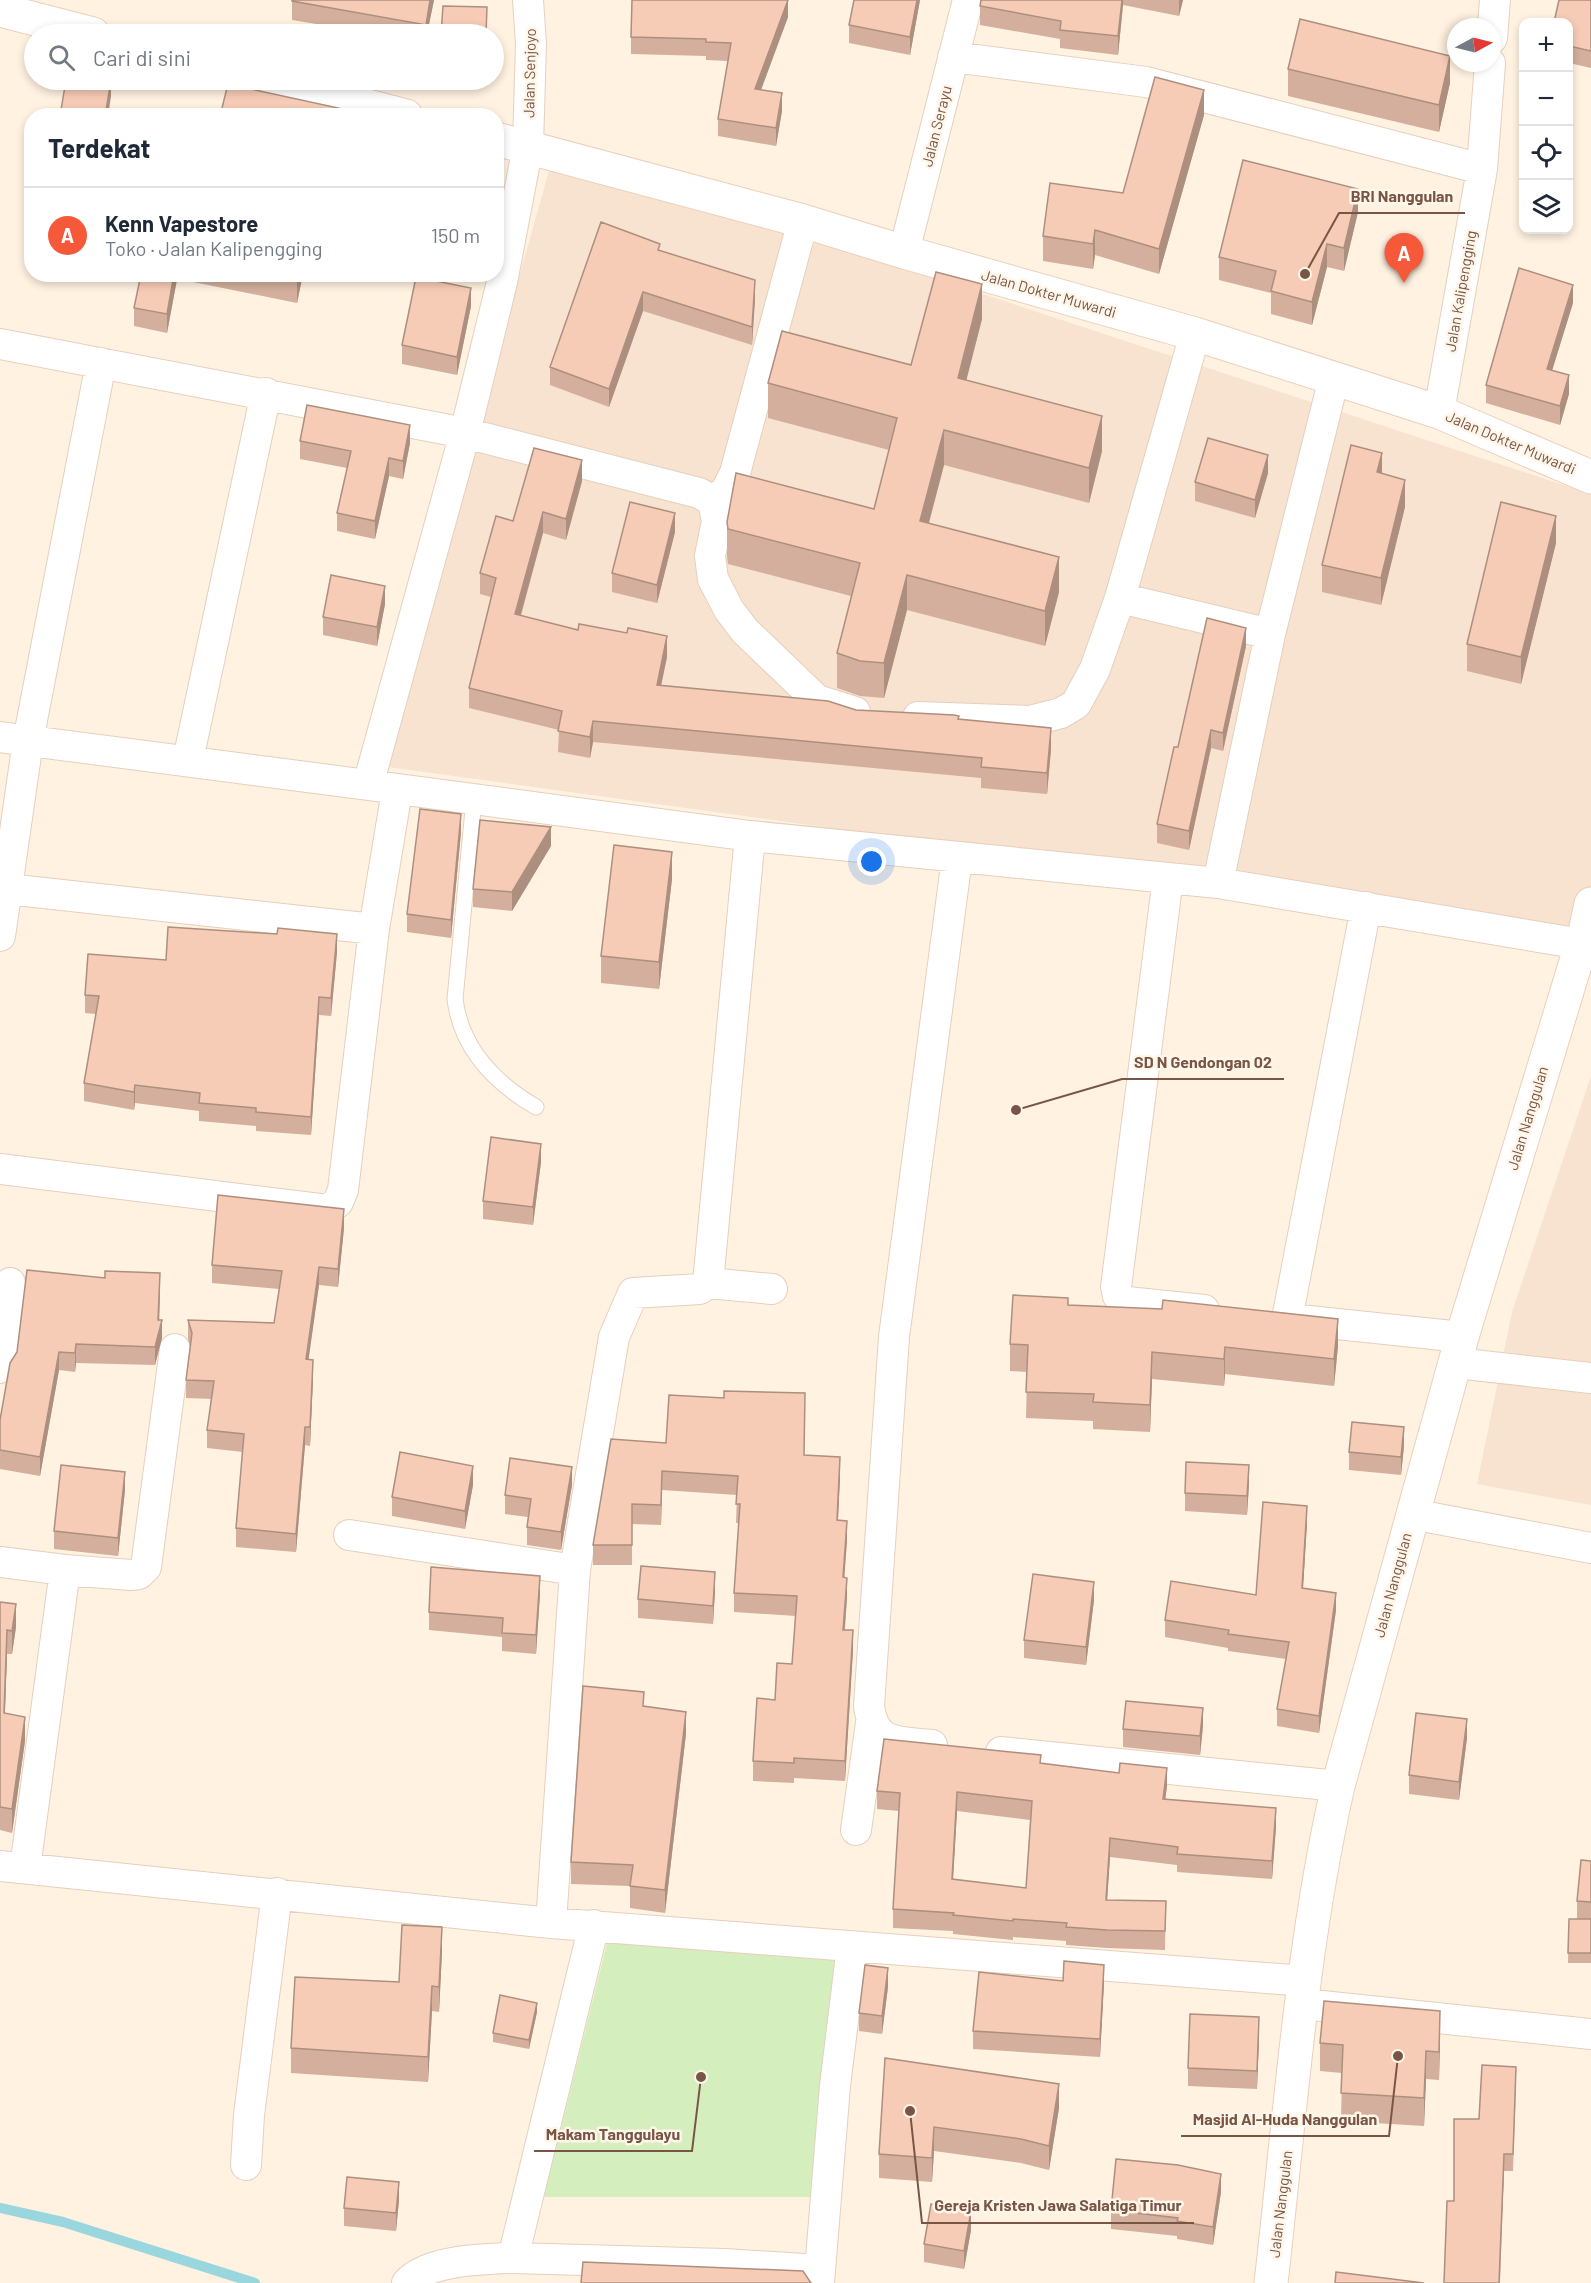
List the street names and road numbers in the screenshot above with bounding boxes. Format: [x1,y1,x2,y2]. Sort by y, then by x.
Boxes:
street label: Jalan Senjoyo [519,28,539,118]
street label: Jalan Serayu [917,83,955,169]
street label: Jalan Kalipengging [1440,229,1480,353]
street label: Jalan Dokter Muwardi [979,265,1119,321]
street label: Jalan Dokter Muwardi [1443,406,1579,478]
street label: Jalan Nanggulan [1503,1064,1551,1172]
street label: Jalan Nanggulan [1369,1531,1415,1639]
street label: Jalan Nanggulan [1265,2149,1295,2259]

